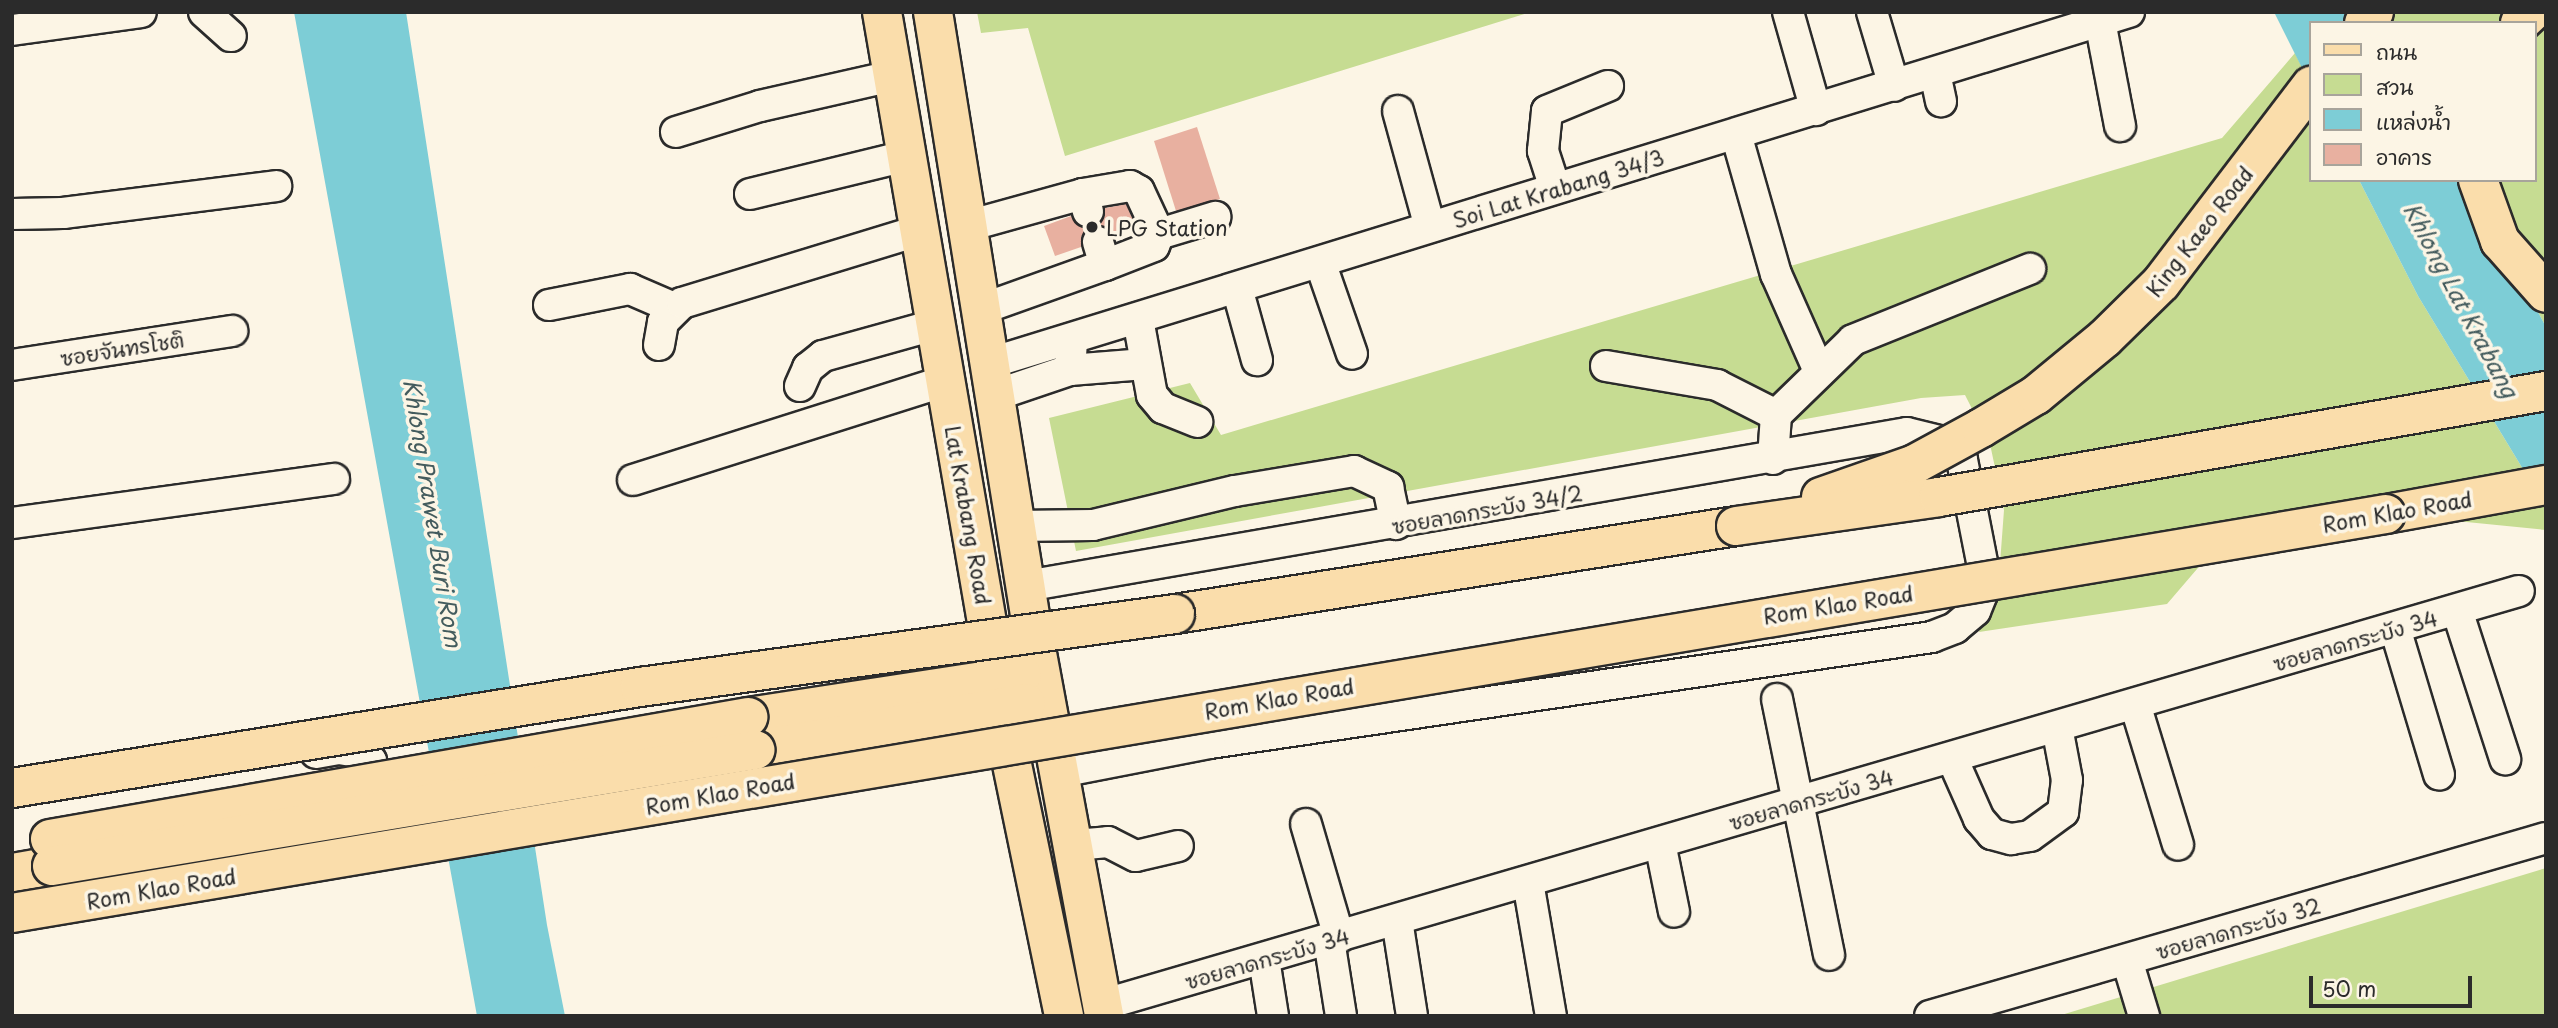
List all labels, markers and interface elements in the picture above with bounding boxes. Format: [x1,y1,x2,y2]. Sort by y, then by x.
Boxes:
legend [2310,21,2537,182]
text: ถนน [2376,35,2417,67]
text: สวน [2376,70,2413,102]
text: แหล่งน้ำ [2376,105,2451,137]
text: อาคาร [2376,140,2432,172]
street label: Soi Lat Krabang 34/3 [1449,144,1667,232]
street label: King Kaeo Road [2141,162,2257,300]
water label: Khlong Lat Krabang [2397,197,2525,403]
place label: LPG Station [1106,214,1228,240]
marker: LPG Station [1084,219,1100,235]
street label: ซอยจันทรโชติ [58,326,186,370]
water label: Khlong Prawet Buri Rom [398,377,468,649]
street label: Lat Krabang Road [941,423,997,607]
street label: ซอยลาดกระบัง 34/2 [1390,480,1584,538]
street label: Rom Klao Road [2319,485,2475,537]
street label: Rom Klao Road [1760,580,1916,628]
street label: ซอยลาดกระบัง 34 [2270,604,2440,676]
street label: Rom Klao Road [1201,672,1357,724]
street label: ซอยลาดกระบัง 34 [1726,763,1896,835]
street label: Rom Klao Road [642,767,798,819]
street label: Rom Klao Road [83,862,239,914]
street label: ซอยลาดกระบัง 32 [2153,892,2323,964]
street label: ซอยลาดกระบัง 34 [1182,922,1352,994]
scale bar [2313,962,2476,1006]
text: 50 m [2322,972,2376,1004]

